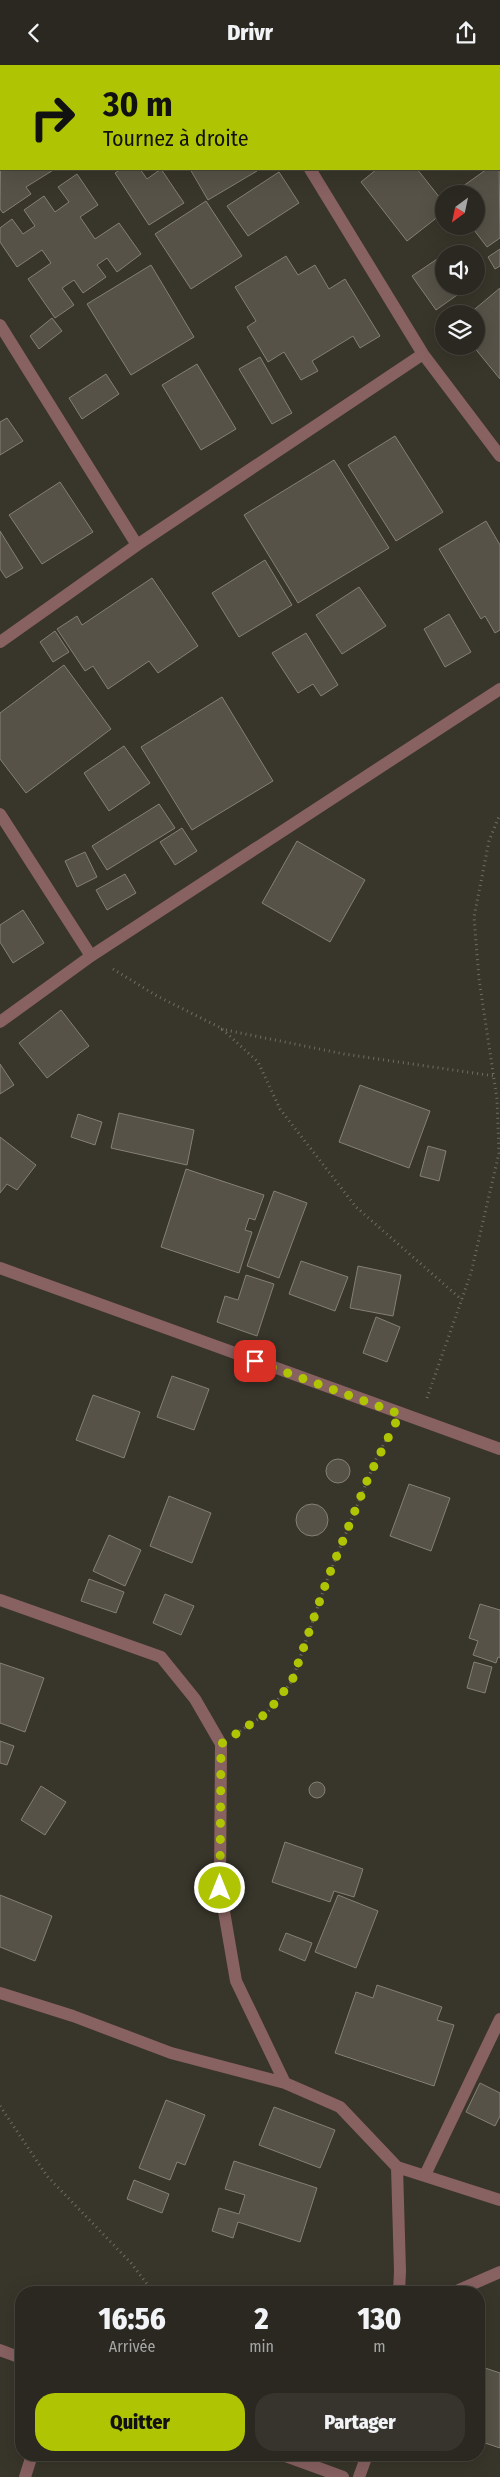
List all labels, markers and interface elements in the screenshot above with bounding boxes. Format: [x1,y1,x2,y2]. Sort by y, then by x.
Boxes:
icon: back [20,19,48,47]
text: Drivr [227,19,273,46]
icon: share [452,19,480,47]
text: 30 m [103,83,173,125]
icon: right [20,85,85,150]
text: Tournez à droite [103,125,249,152]
north arrow [435,185,485,235]
map controls [435,185,485,355]
button: sound [435,245,485,295]
button: layers [435,305,485,355]
pin [234,1340,276,1382]
icon: arrive [241,1347,269,1375]
position arrow [193,1861,245,1913]
text: 16:56 [99,2301,166,2337]
text: 2 [255,2301,269,2337]
text: 130 [357,2301,401,2337]
text: Arrivée [109,2337,155,2356]
text: min [249,2337,274,2356]
text: m [373,2337,386,2356]
button: Quitter [35,2393,245,2451]
button: Partager [255,2393,465,2451]

